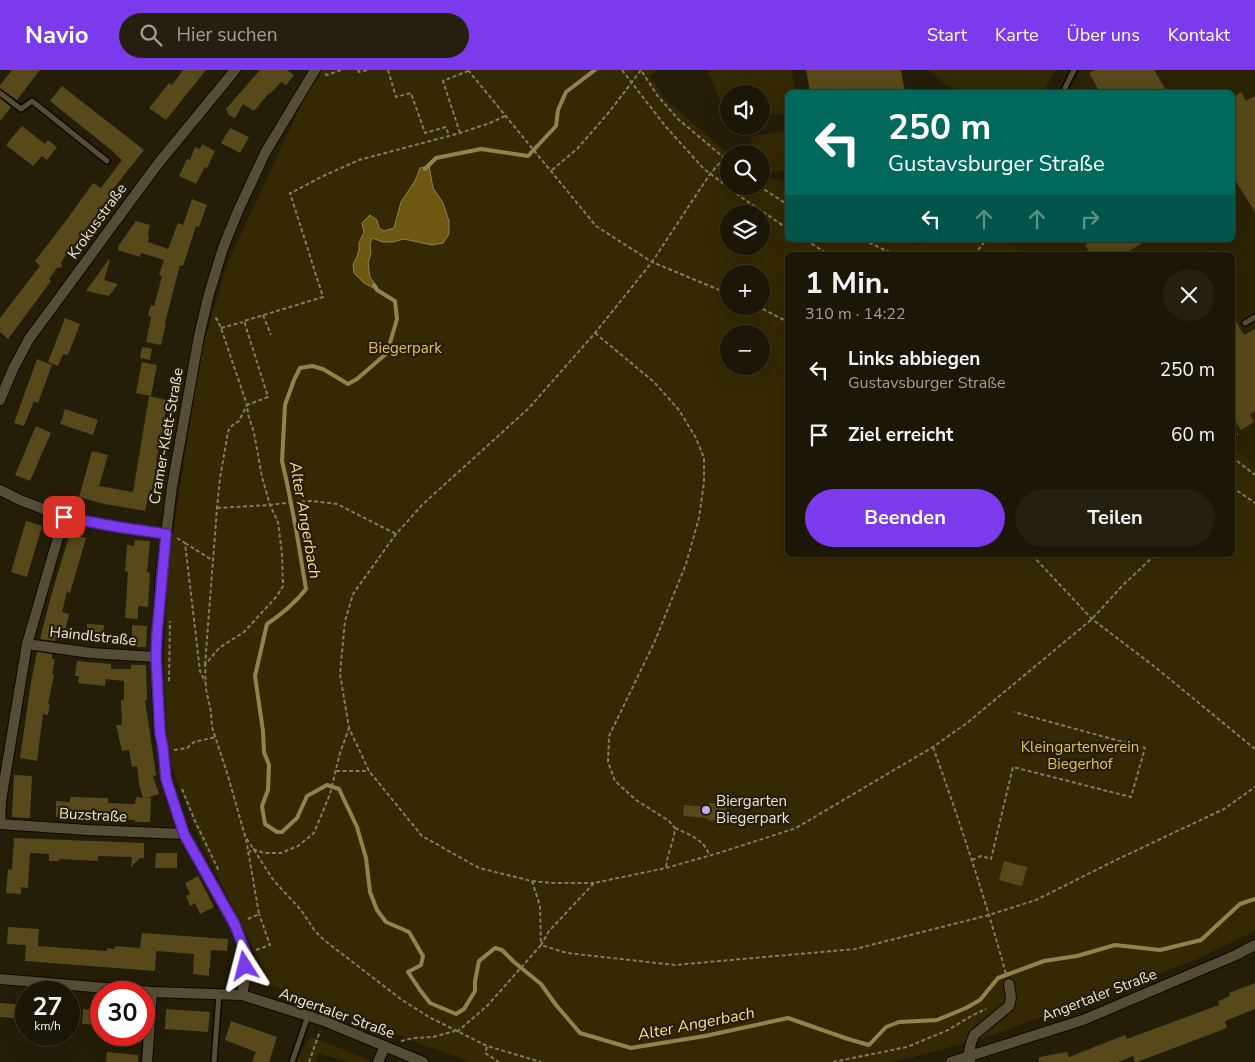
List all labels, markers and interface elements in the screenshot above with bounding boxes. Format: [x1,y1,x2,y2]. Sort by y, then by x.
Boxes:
search box [119,13,469,58]
text: Navio [25,19,89,51]
icon: search [137,21,165,49]
text: Hier suchen [177,22,278,48]
text: Start [927,23,967,47]
text: Karte [995,23,1039,47]
text: Über uns [1067,23,1140,47]
text: Kontakt [1168,23,1230,47]
map controls [720,85,770,375]
button: sound [720,85,770,135]
text: 250 m [888,104,991,151]
icon: left [805,110,870,175]
button: search [720,145,770,195]
text: Gustavsburger Straße [888,149,1105,179]
street label: Krokusstraße [63,179,131,263]
button: layers [720,205,770,255]
icon: left [917,205,945,233]
icon: ahead [970,205,998,233]
icon: ahead [1023,205,1051,233]
icon: right [1076,205,1104,233]
text: 1 Min. [805,263,890,304]
button: + [720,265,770,315]
button: close [1163,269,1215,321]
text: 310 m · 14:22 [805,303,906,325]
button: − [720,325,770,375]
park label: Biegerpark [368,338,442,358]
text: Links abbiegen [848,346,980,372]
icon: left [805,356,833,384]
text: 250 m [1160,357,1215,383]
street label: Cramer-Klett-Straße [144,366,188,506]
text: Gustavsburger Straße [848,372,1006,394]
icon: arrive [805,421,833,449]
text: Ziel erreicht [848,422,953,448]
text: 60 m [1171,422,1215,448]
water label: Alter Angerbach [284,459,326,581]
button: Beenden [805,489,1005,547]
button: Teilen [1015,489,1215,547]
pin [43,496,85,538]
icon: arrive [50,503,78,531]
street label: Haindlstraße [49,621,137,651]
park label: Kleingartenverein Biegerhof [1021,737,1139,774]
place label: Biergarten Biegerpark [716,791,790,828]
street label: Buzstraße [58,803,128,827]
marker: Biergarten Biegerpark [700,804,712,816]
position arrow [218,939,270,991]
street label: Angertaler Straße [1039,964,1159,1026]
speed limit sign: 30 [90,981,155,1046]
street label: Angertaler Straße [276,983,398,1043]
text: 27 [32,990,63,1024]
water label: Alter Angerbach [635,1002,757,1046]
text: km/h [34,1018,61,1034]

